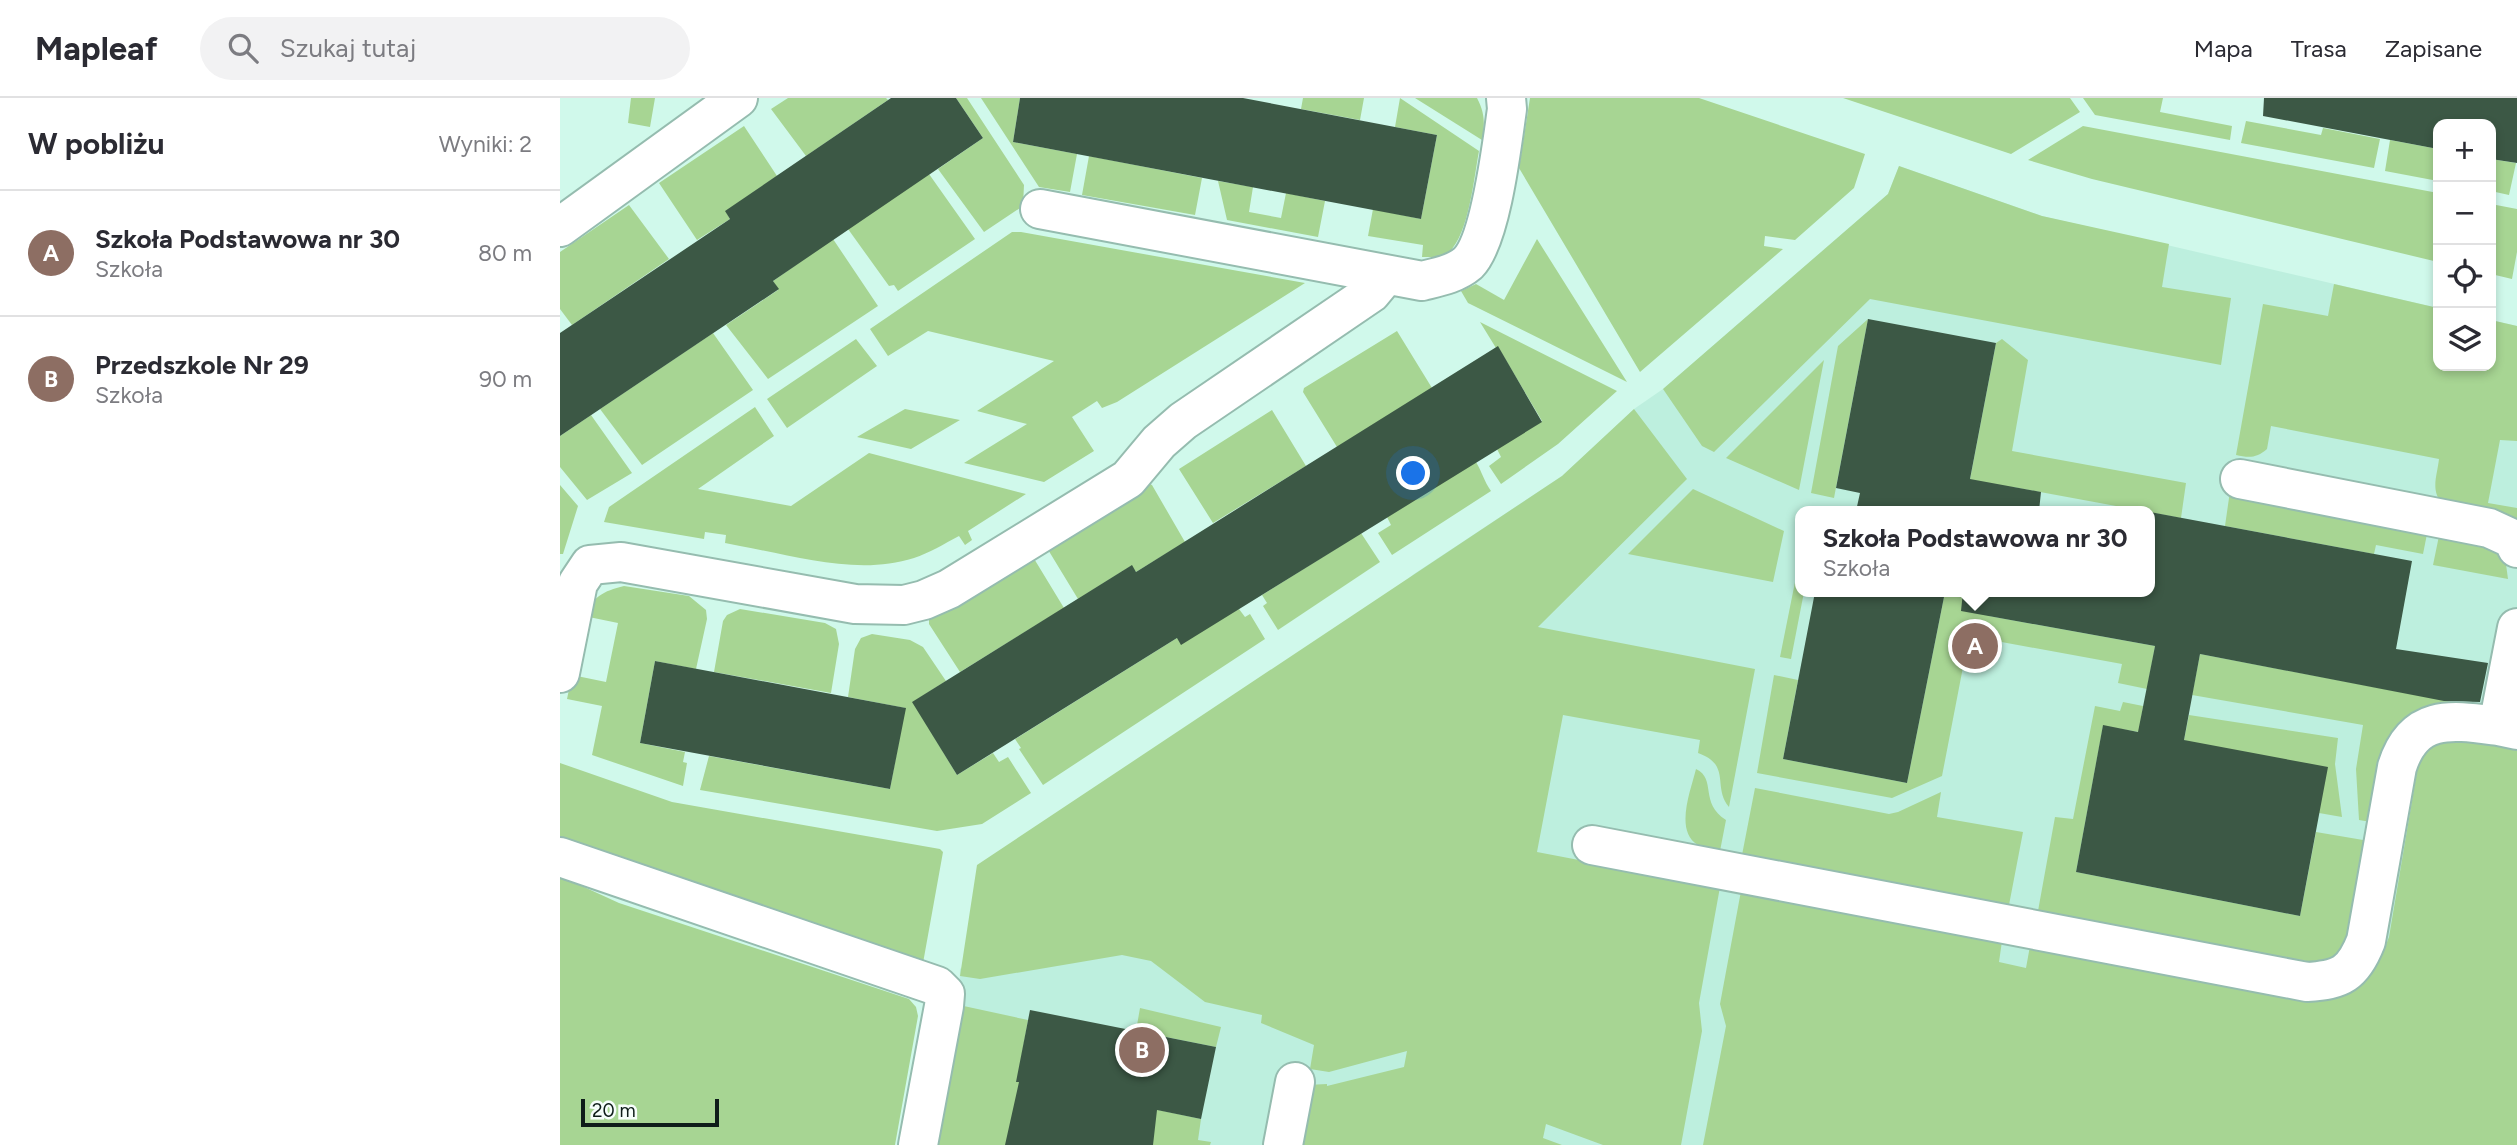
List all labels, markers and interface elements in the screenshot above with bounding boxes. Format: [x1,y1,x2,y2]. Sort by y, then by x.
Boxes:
search box [200,17,690,80]
text: Mapleaf [35,29,158,68]
icon: search [224,29,262,67]
text: Szukaj tutaj [280,32,416,64]
text: Mapa [2194,34,2253,63]
text: Trasa [2291,34,2347,63]
text: Zapisane [2385,34,2482,63]
map controls [2433,119,2496,371]
button: + [2433,119,2496,182]
text: W pobliżu [28,125,165,162]
text: Wyniki: 2 [439,130,532,158]
button: − [2433,182,2496,245]
text: Szkoła Podstawowa nr 30 [95,223,400,255]
text: A [43,239,59,267]
text: 80 m [478,239,532,267]
button: locate [2433,245,2496,308]
text: Szkoła [95,255,163,283]
button: layers [2433,308,2496,371]
text: Przedszkole Nr 29 [95,349,309,381]
text: B [44,365,58,393]
text: 90 m [479,365,532,393]
text: Szkoła [95,381,163,409]
your location [1396,456,1430,490]
popup [1795,506,2155,597]
text: Szkoła Podstawowa nr 30 [1822,522,2128,554]
text: Szkoła [1822,554,1890,582]
pin: A [1952,620,1998,672]
pin: B [1119,1024,1165,1076]
scale bar [581,1096,719,1128]
text: 20 m [592,1099,636,1122]

